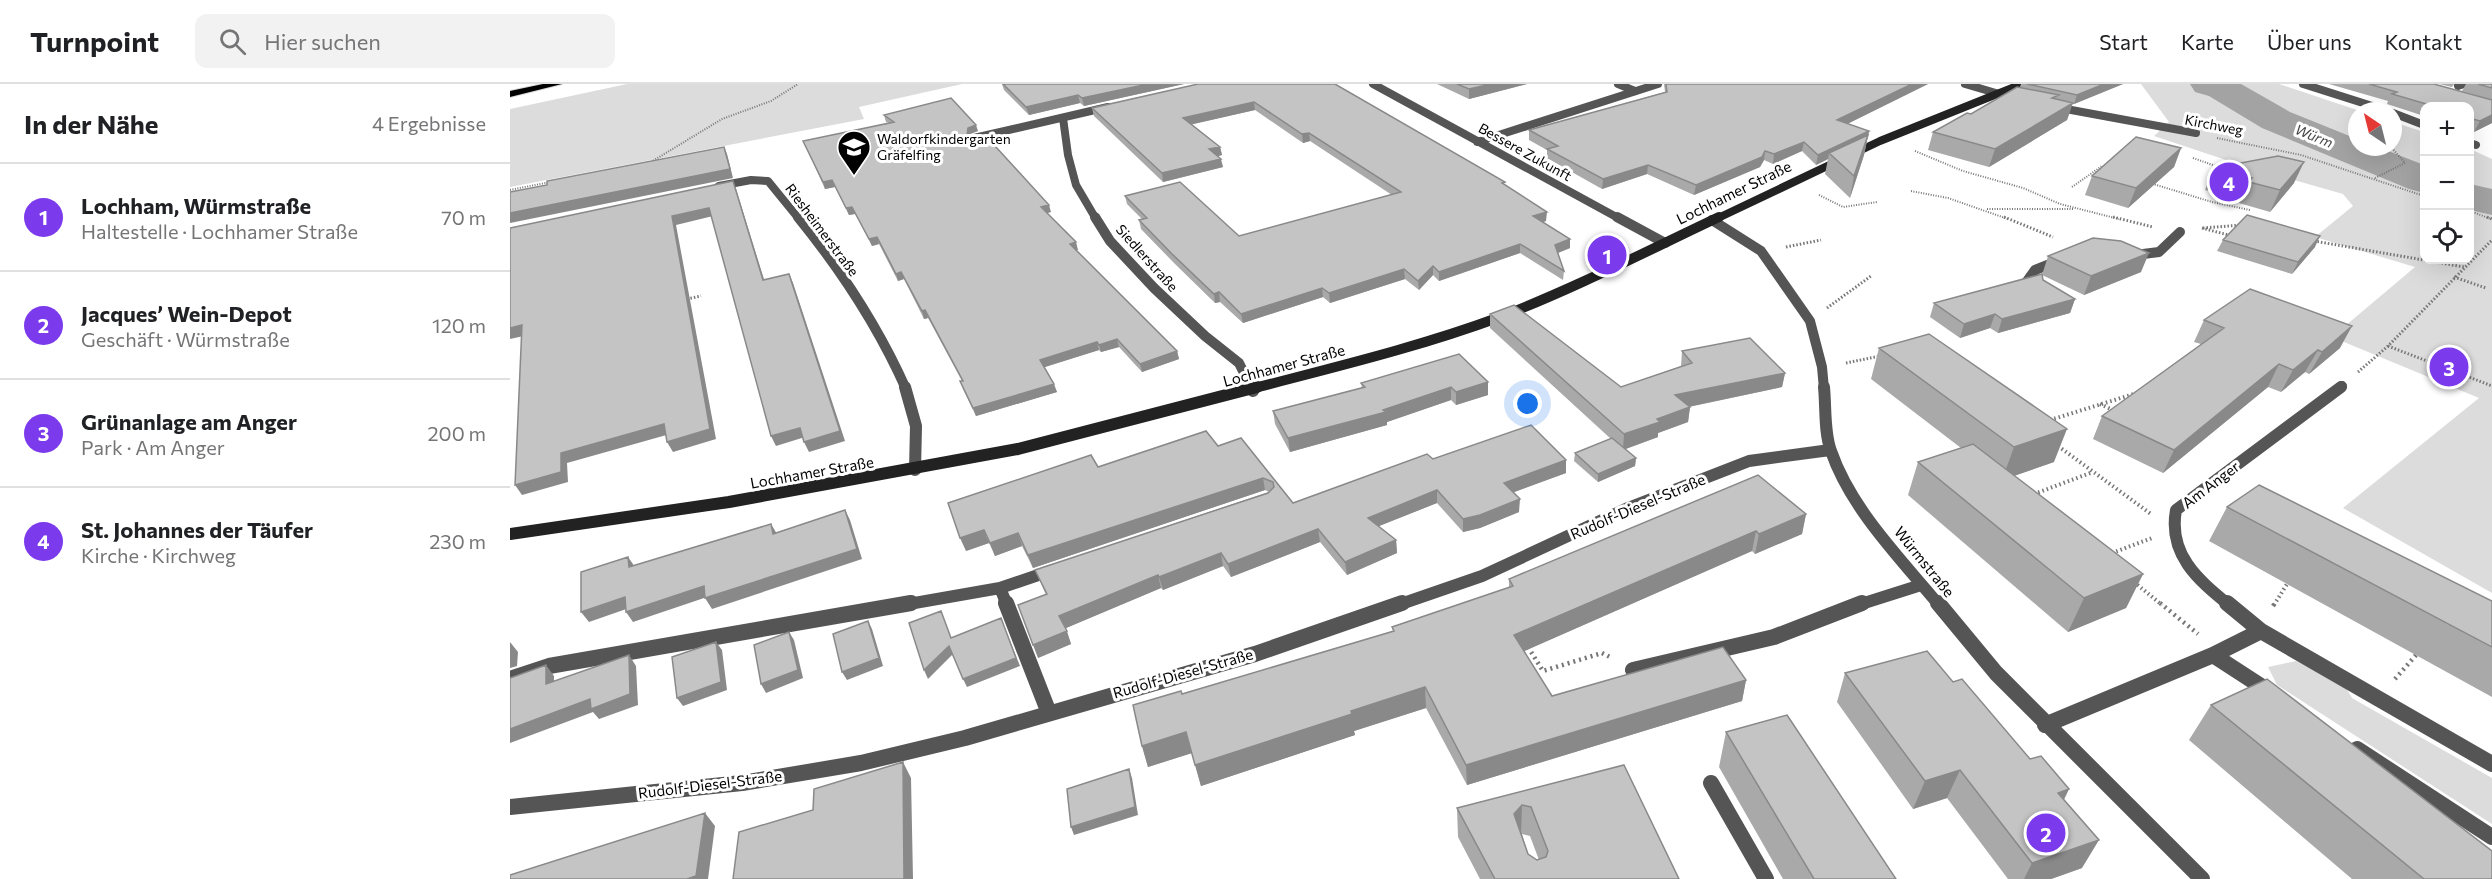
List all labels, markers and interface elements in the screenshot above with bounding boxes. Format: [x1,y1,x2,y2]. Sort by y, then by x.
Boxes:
search box [195,14,615,68]
text: Turnpoint [30,24,159,58]
icon: search [216,25,249,58]
text: Hier suchen [264,28,381,55]
text: Start [2099,29,2148,54]
text: Karte [2181,29,2234,54]
text: Über uns [2267,29,2351,54]
text: Kontakt [2384,29,2462,54]
north arrow [2348,102,2402,156]
map controls [2420,102,2474,264]
button: + [2420,102,2474,156]
text: In der Nähe [24,108,159,139]
text: 4 Ergebnisse [372,111,486,135]
street label: Kirchweg [2183,111,2245,139]
street label: Bessere Zukunft [1476,119,1575,184]
water label: Würm [2293,120,2336,151]
school or university icon: Waldorfkindergarten Gräfelfing [836,129,872,176]
place label: Waldorfkindergarten Gräfelfing [877,130,1011,163]
street label: Lochhamer Straße [1673,156,1794,228]
button: − [2420,156,2474,210]
pin: 4 [2210,160,2248,204]
street label: Riesheimerstraße [782,180,863,279]
text: Lochham, Würmstraße [81,192,311,219]
text: 1 [39,205,48,229]
text: 70 m [441,205,486,229]
button: locate [2420,210,2474,264]
text: Haltestelle · Lochhamer Straße [81,219,358,243]
street label: Siedlerstraße [1113,221,1182,295]
pin: 1 [1588,232,1626,278]
text: Jacques’ Wein-Depot [81,300,292,327]
text: 2 [38,313,49,337]
text: 120 m [432,313,486,337]
text: Geschäft · Würmstraße [81,327,290,351]
street label: Lochhamer Straße [1221,340,1347,390]
pin: 3 [2430,344,2468,390]
your location [1513,389,1542,418]
text: Grünanlage am Anger [81,408,297,435]
text: 3 [38,421,49,445]
text: 200 m [428,421,486,445]
text: Park · Am Anger [81,435,225,459]
street label: Lochhamer Straße [749,452,875,492]
street label: Am Anger [2178,457,2243,512]
street label: Rudolf-Diesel-Straße [1567,469,1708,543]
text: St. Johannes der Täufer [81,516,313,543]
street label: Würmstraße [1891,522,1959,600]
text: 4 [37,529,50,553]
text: 230 m [429,529,486,553]
text: Kirche · Kirchweg [81,543,236,567]
street label: Rudolf-Diesel-Straße [1111,644,1255,702]
street label: Rudolf-Diesel-Straße [637,766,783,802]
pin: 2 [2026,810,2066,855]

